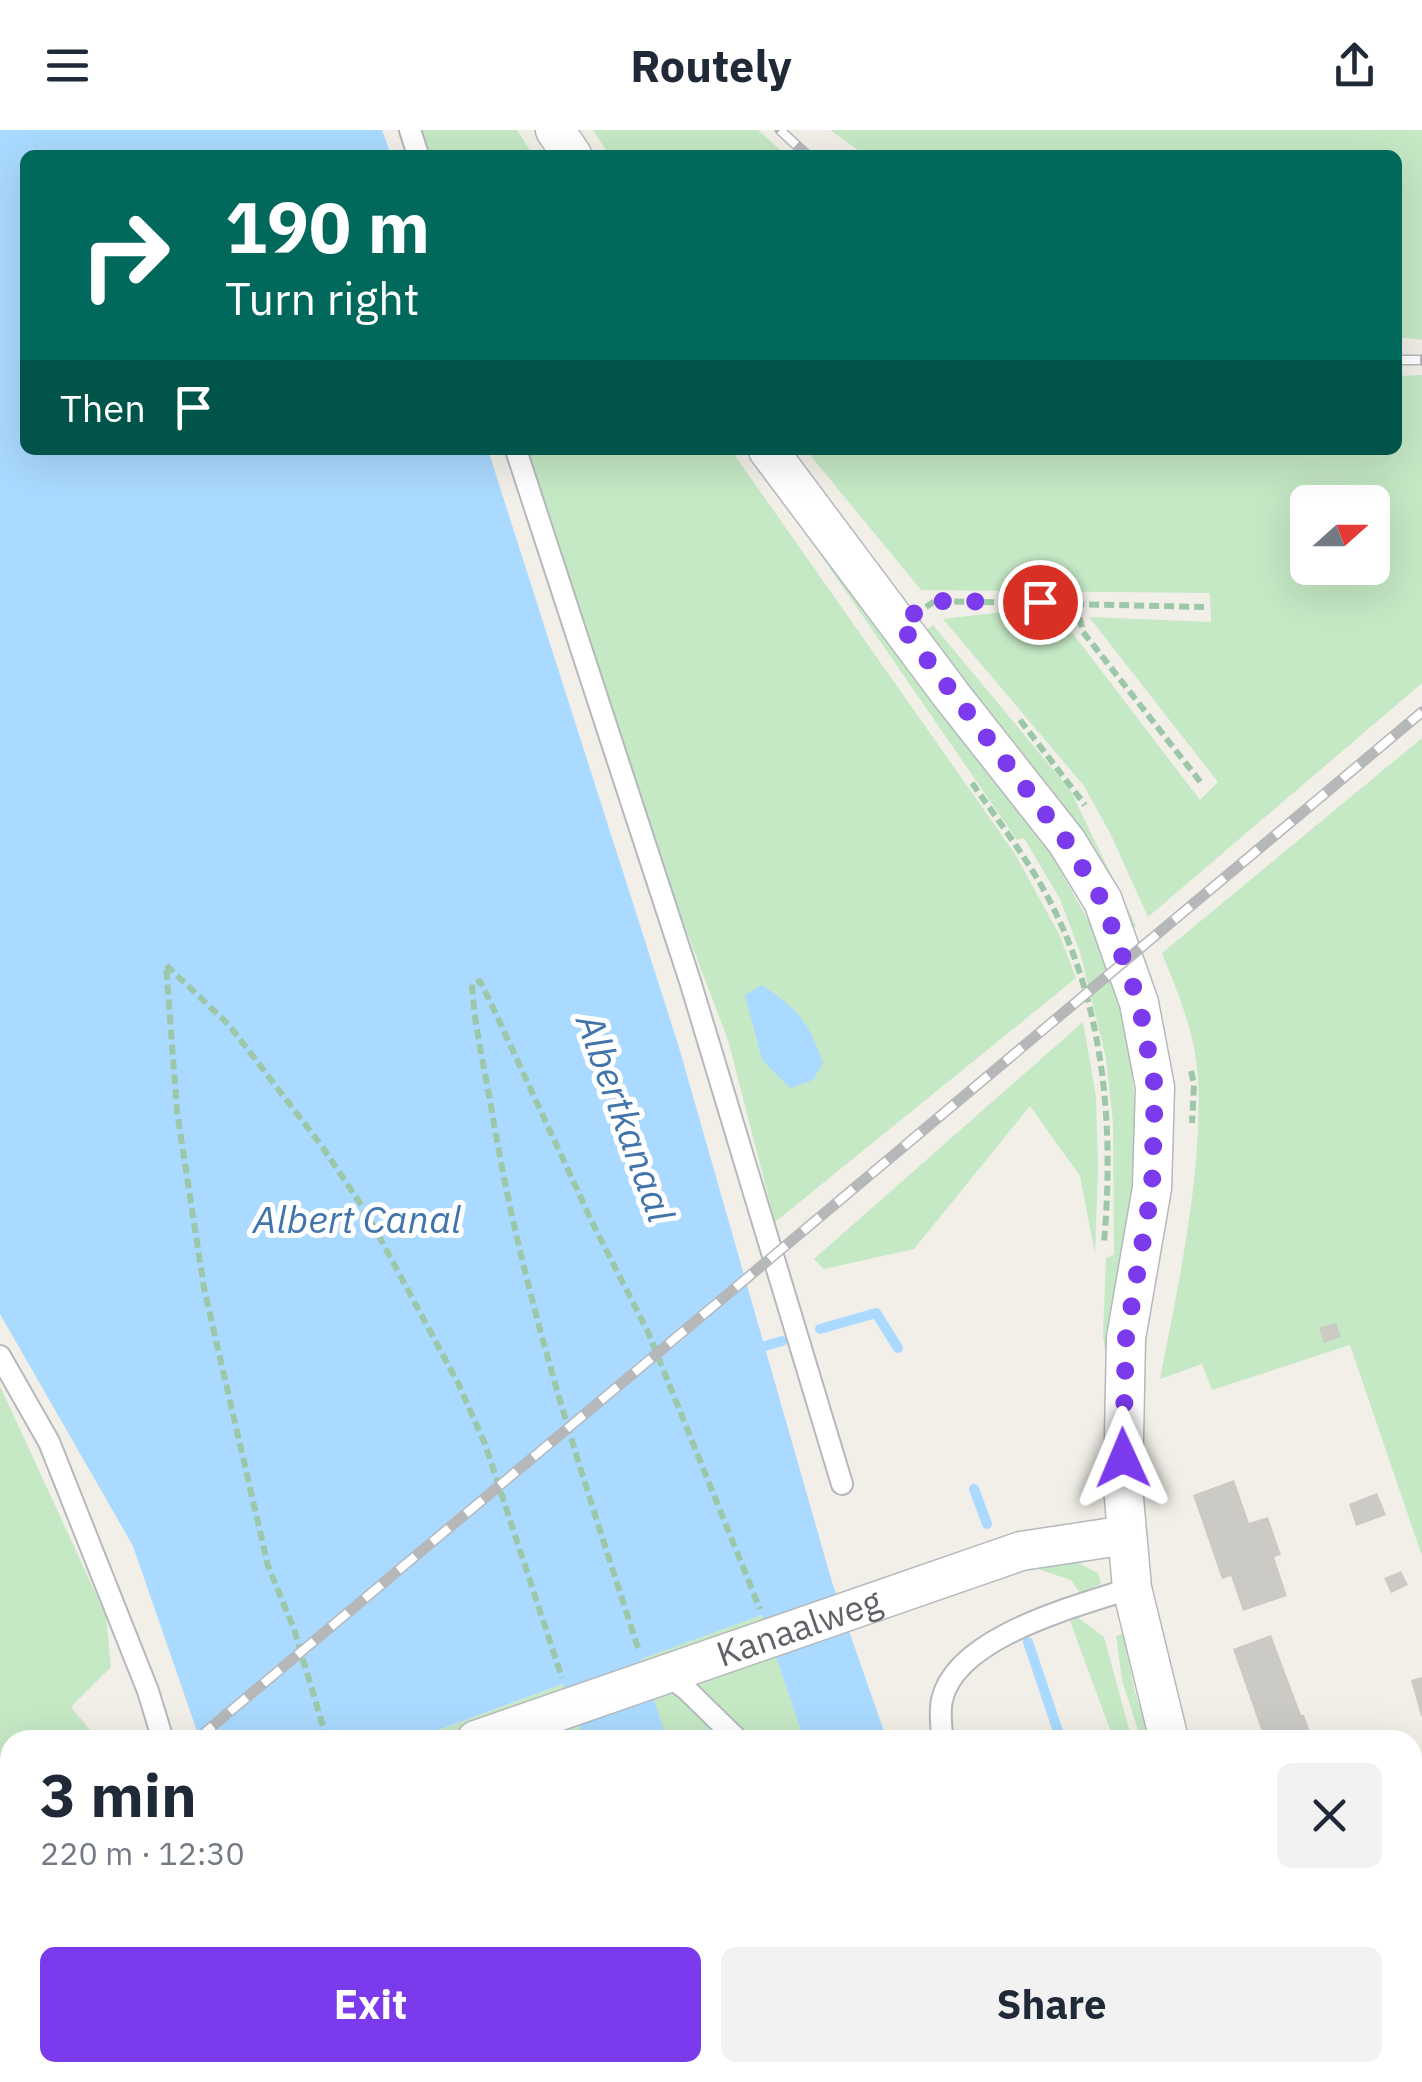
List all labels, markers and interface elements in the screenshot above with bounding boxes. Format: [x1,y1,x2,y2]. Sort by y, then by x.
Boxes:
text: Routely [630,36,792,94]
icon: menu [40,38,95,93]
icon: share [1327,38,1382,93]
text: 190 m [225,181,430,272]
icon: right [60,190,190,320]
text: Turn right [225,269,420,327]
icon: arrive [166,380,221,435]
text: Then [60,383,146,432]
north arrow [1290,485,1390,585]
map controls [1290,485,1390,585]
pin [998,560,1083,645]
icon: arrive [1013,575,1068,630]
water label: Albertkanaal [565,1005,687,1228]
water label: Albert Canal [251,1194,461,1243]
position arrow [1071,1406,1175,1510]
street label: Kanaalweg [710,1577,888,1677]
text: 3 min [40,1755,197,1834]
button: close [1277,1763,1382,1868]
text: 220 m · 12:30 [40,1832,245,1874]
button: Exit [40,1947,701,2062]
button: Share [721,1947,1382,2062]

